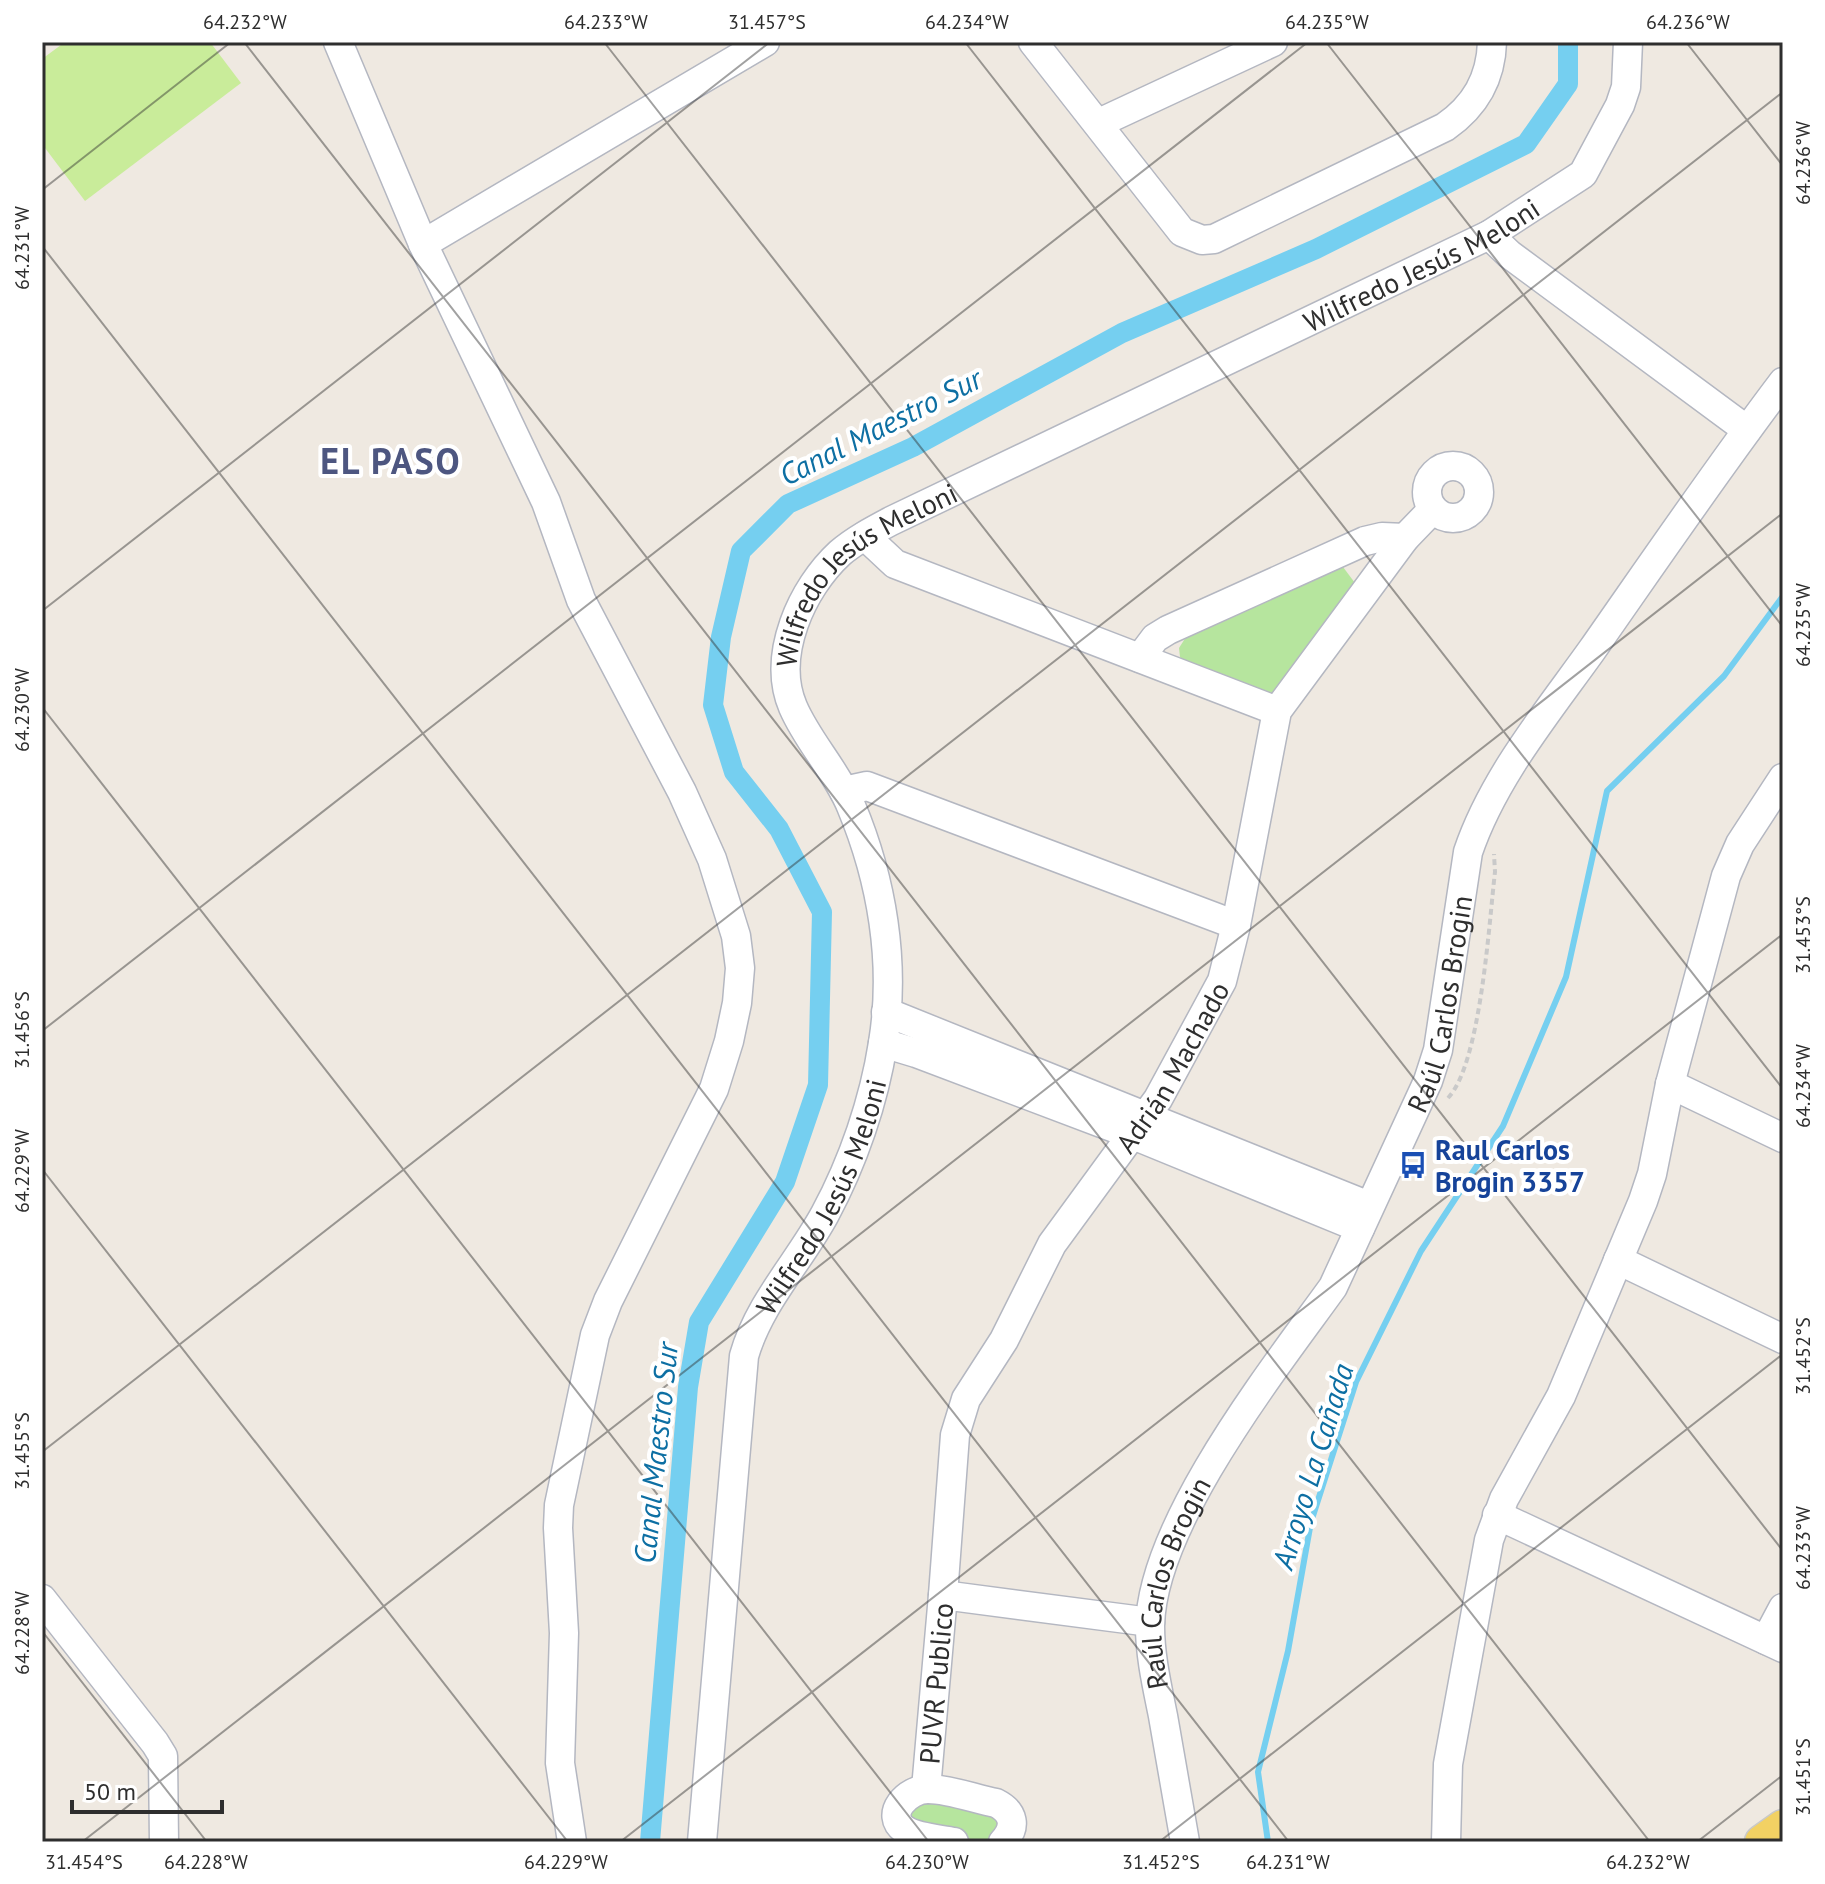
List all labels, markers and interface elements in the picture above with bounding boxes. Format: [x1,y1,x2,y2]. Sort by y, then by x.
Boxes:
text: 64.232°W [203,9,287,35]
text: 64.233°W [564,9,648,35]
text: 31.457°S [728,9,806,35]
text: 64.234°W [925,9,1009,35]
text: 64.235°W [1285,9,1369,35]
text: 64.236°W [1646,9,1730,35]
text: 64.236°W [1790,121,1816,205]
street label: Wilfredo Jesús Meloni [1297,189,1546,340]
text: 64.231°W [9,206,35,290]
water label: Canal Maestro Sur [772,357,990,494]
district label: EL PASO [320,437,462,484]
street label: Wilfredo Jesús Meloni [767,474,963,669]
text: 64.235°W [1790,583,1816,667]
text: 64.230°W [9,668,35,752]
street label: Raúl Carlos Brogin [1398,893,1480,1118]
text: 31.453°S [1790,896,1816,974]
street label: Adrián Machado [1107,975,1237,1160]
text: 31.456°S [9,991,35,1069]
text: 64.234°W [1790,1044,1816,1128]
street label: Wilfredo Jesús Meloni [747,1075,894,1321]
text: 64.229°W [9,1129,35,1213]
place label: Raul Carlos Brogin 3357 [1435,1131,1585,1200]
bus stop icon: Raul Carlos Brogin 3357 [1398,1150,1428,1180]
text: 31.452°S [1790,1317,1816,1395]
water label: Canal Maestro Sur [624,1339,686,1565]
water label: Arroyo La Cañada [1262,1358,1362,1574]
text: 31.455°S [9,1412,35,1490]
street label: Raúl Carlos Brogin [1131,1470,1218,1692]
text: 64.233°W [1790,1506,1816,1590]
text: 64.228°W [9,1591,35,1675]
street label: PUVR Publico [910,1601,961,1766]
text: 31.451°S [1790,1738,1816,1816]
scale bar [72,1764,222,1814]
text: 50 m [84,1776,136,1807]
text: 31.454°S [45,1849,123,1875]
text: 64.228°W [164,1849,248,1875]
text: 64.229°W [524,1849,608,1875]
text: 64.230°W [885,1849,969,1875]
text: 31.452°S [1122,1849,1200,1875]
text: 64.231°W [1246,1849,1330,1875]
text: 64.232°W [1606,1849,1690,1875]

